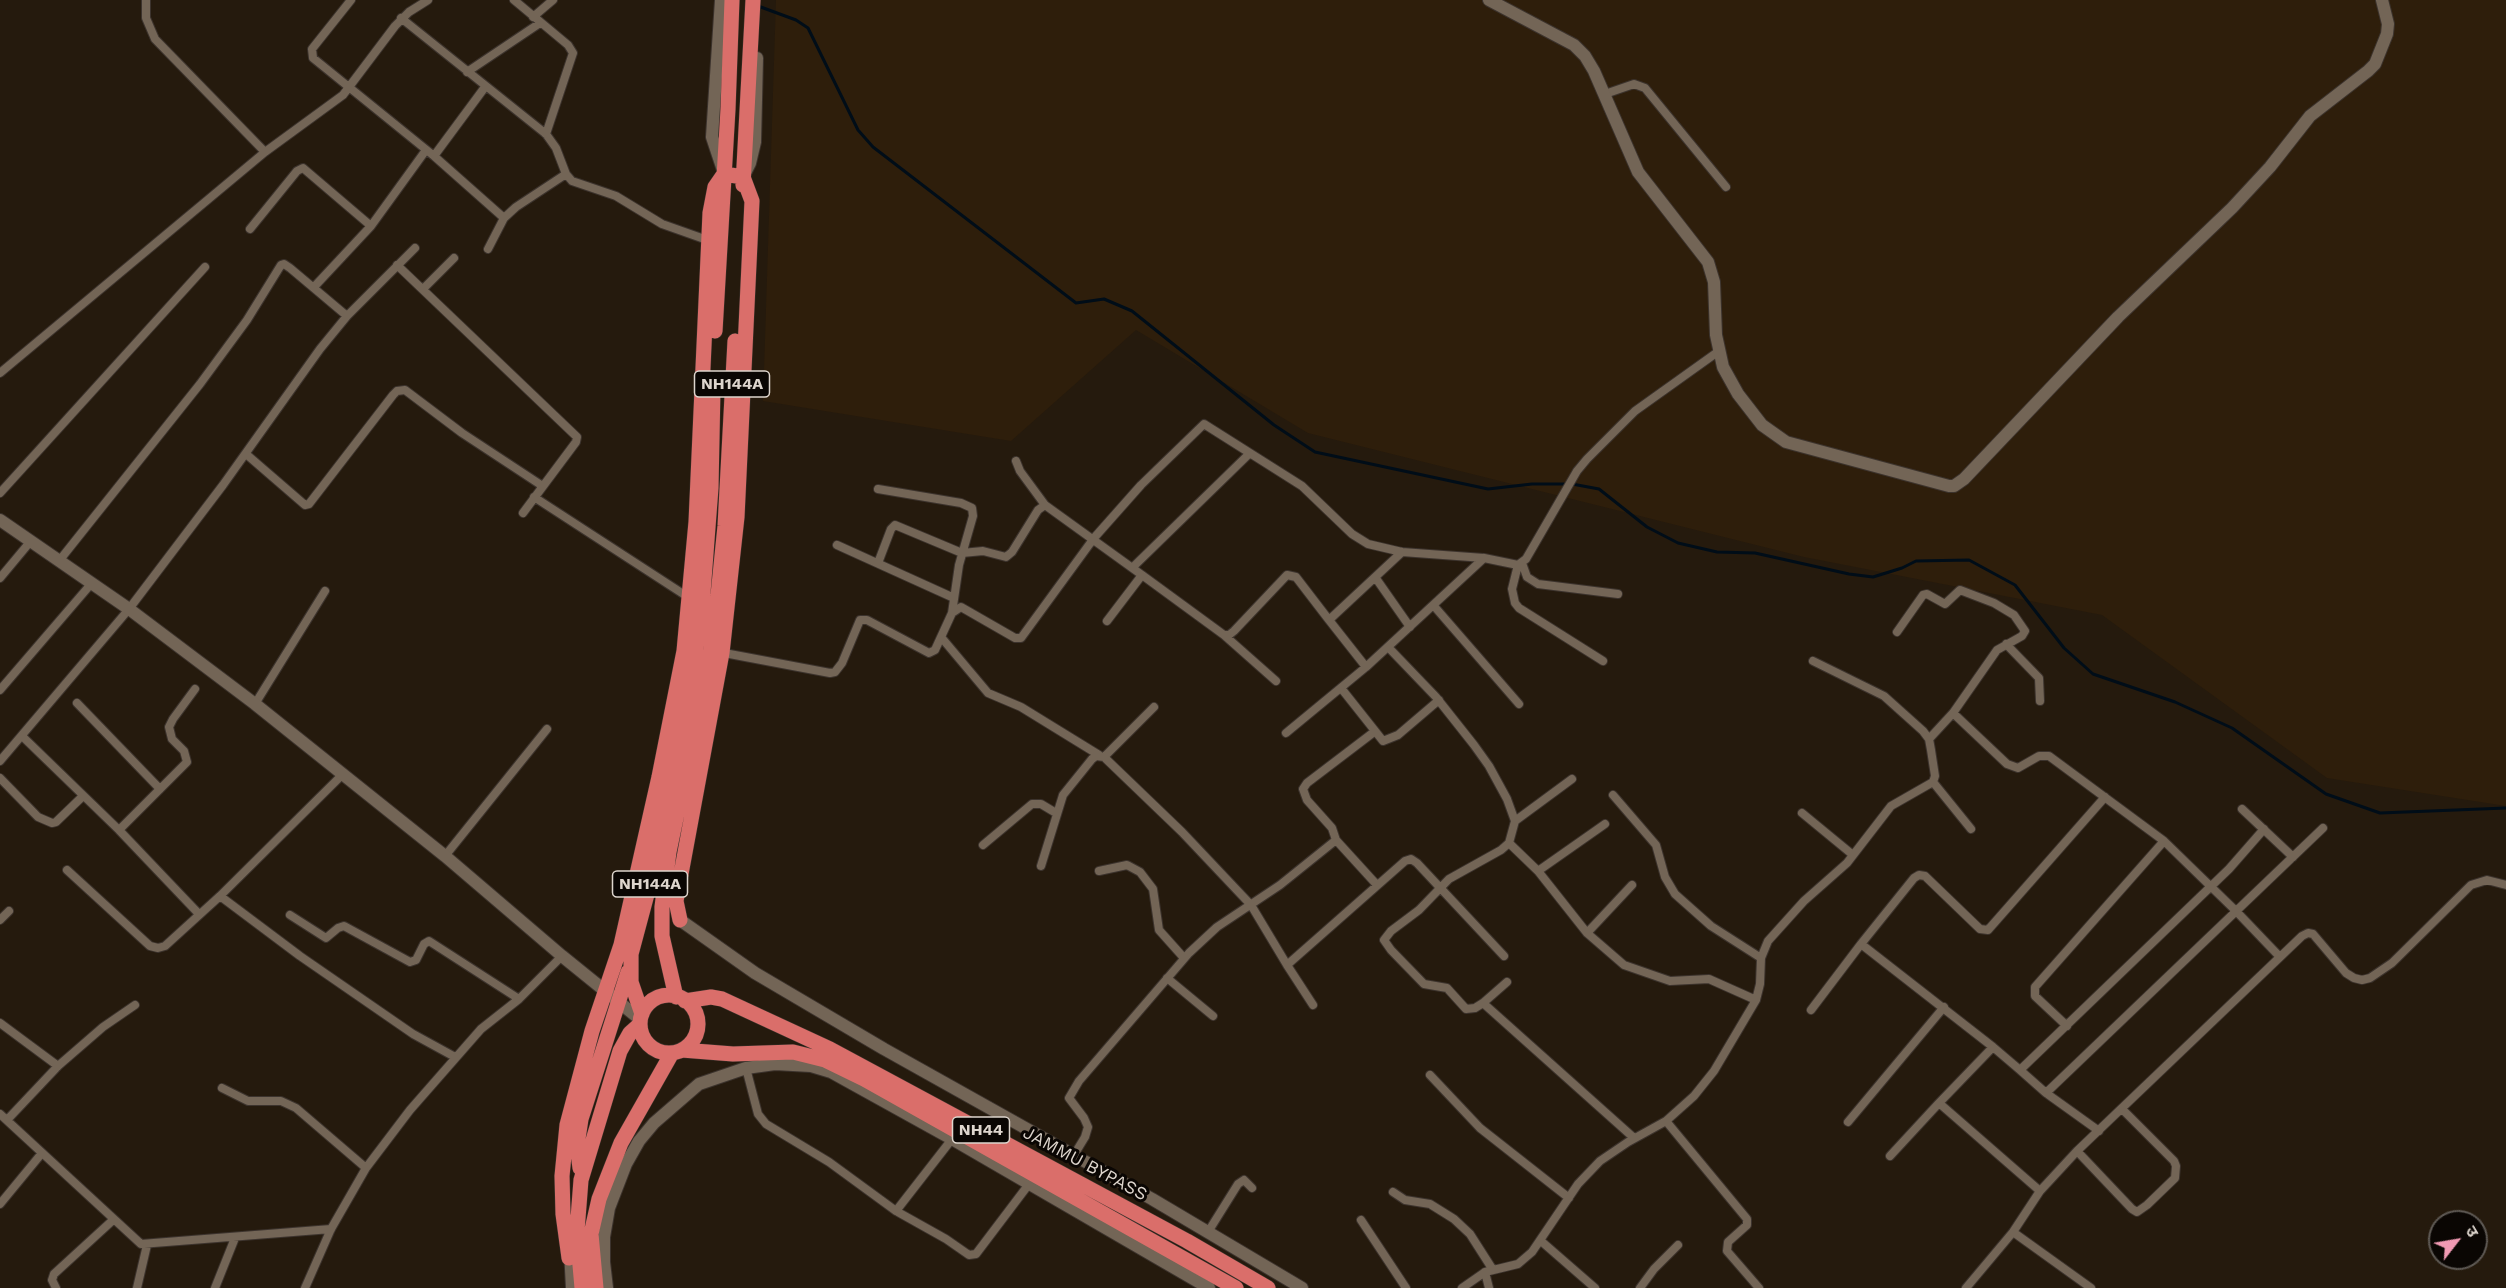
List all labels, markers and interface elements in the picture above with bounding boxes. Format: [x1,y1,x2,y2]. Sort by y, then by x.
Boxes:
road number: NH144A [694,371,770,397]
road number: NH144A [612,871,688,897]
road number: NH44 [952,1117,1010,1143]
street label: JAMMU BYPASS [1019,1122,1151,1206]
north arrow [2428,1210,2488,1270]
text: उ [2462,1223,2483,1240]

